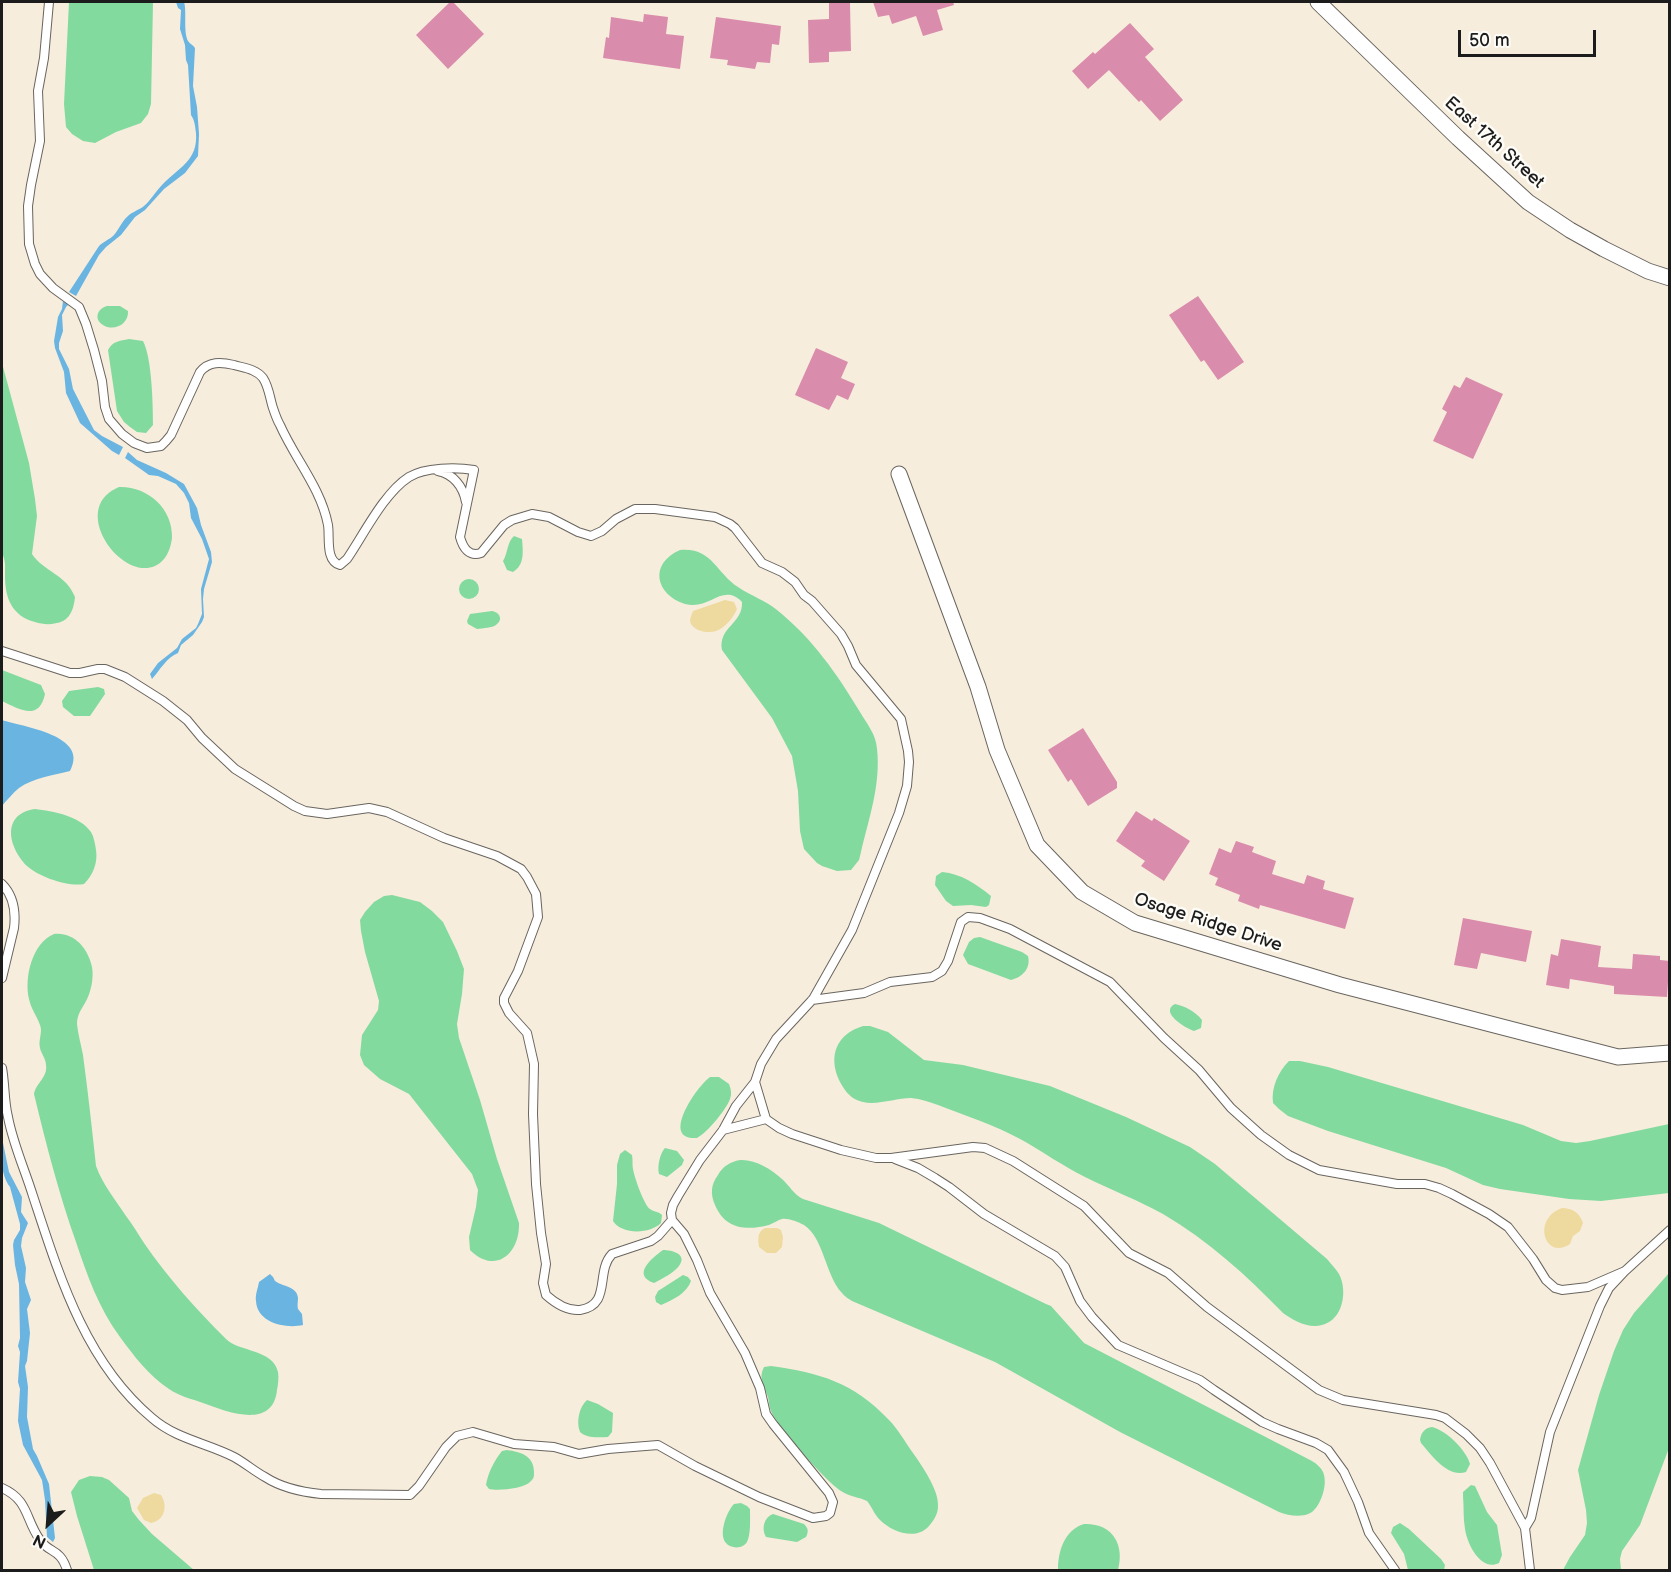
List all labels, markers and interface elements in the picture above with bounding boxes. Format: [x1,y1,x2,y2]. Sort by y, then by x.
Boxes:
scale bar [1461,18,1599,56]
text: 50 m [1469,30,1510,51]
street label: East 17th Street [1440,93,1548,193]
street label: Osage Ridge Drive [1131,889,1285,957]
north arrow [18,1494,78,1554]
text: N [30,1529,49,1552]

